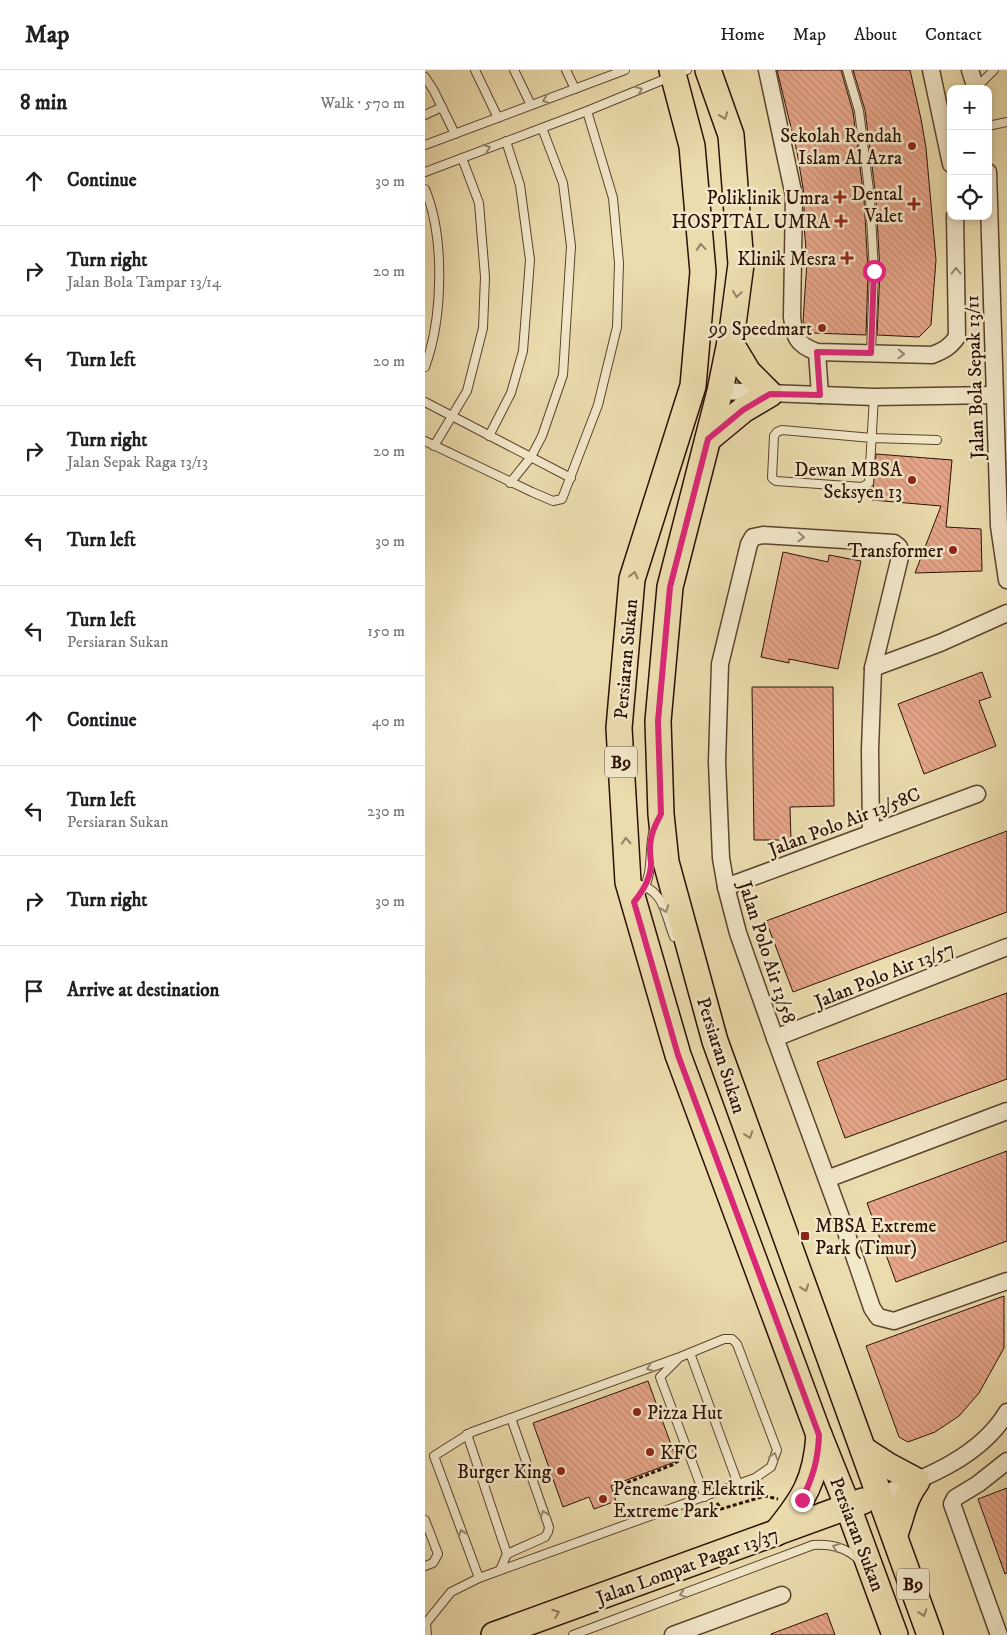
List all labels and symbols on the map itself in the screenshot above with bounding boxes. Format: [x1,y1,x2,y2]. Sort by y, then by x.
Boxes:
one-way arrow [634,85,642,95]
one-way arrow [543,94,551,104]
one-way arrow [718,111,728,120]
place label: Sekolah Rendah Islam Al Azra [780,125,902,170]
marker: Sekolah Rendah Islam Al Azra [906,140,918,152]
one-way arrow [482,144,491,154]
place label: Dental Valet [851,183,903,228]
place label: Poliklinik Umra [707,187,829,210]
marker: Poliklinik Umra [833,190,847,204]
marker: Dental Valet [907,197,921,211]
place label: HOSPITAL UMRA [671,211,831,234]
marker: HOSPITAL UMRA [834,214,848,228]
one-way arrow [696,243,707,251]
place label: Klinik Mesra [737,248,836,271]
marker: Klinik Mesra [840,251,854,265]
route start [863,260,886,283]
one-way arrow [951,267,961,274]
one-way arrow [732,290,743,298]
street label: Jalan Bola Sepak 13/11 [961,294,990,461]
place label: 99 Speedmart [708,318,812,341]
marker: 99 Speedmart [816,322,828,334]
one-way arrow [897,349,905,359]
place label: Dewan MBSA Seksyen 13 [794,459,903,504]
marker: Dewan MBSA Seksyen 13 [906,474,918,486]
one-way arrow [797,532,805,543]
place label: Transformer [848,540,943,563]
marker: Transformer [947,544,959,556]
one-way arrow [628,570,639,579]
street label: Persiaran Sukan [610,598,643,720]
road number: B9 [605,746,637,778]
street label: Jalan Polo Air 13/58C [764,783,924,863]
one-way arrow [620,837,631,845]
street label: Jalan Polo Air 13/58 [732,877,800,1026]
one-way arrow [659,905,669,913]
street label: Jalan Polo Air 13/57 [809,937,958,1015]
street label: Persiaran Sukan [691,995,750,1116]
one-way arrow [743,1130,753,1139]
place label: MBSA Extreme Park (Timur) [815,1215,937,1260]
marker: MBSA Extreme Park (Timur) [799,1230,811,1242]
one-way arrow [799,1283,809,1292]
one-way arrow [646,1362,654,1372]
place label: Pizza Hut [647,1402,722,1425]
marker: Pizza Hut [631,1406,643,1418]
place label: KFC [660,1442,698,1465]
marker: KFC [644,1446,656,1458]
one-way arrow [769,1452,779,1461]
place label: Burger King [457,1461,552,1484]
marker: Burger King [555,1465,567,1477]
street label: Persiaran Sukan [824,1474,889,1595]
place label: Pencawang Elektrik Extreme Park [613,1478,765,1523]
route end [791,1489,814,1512]
marker: Pencawang Elektrik Extreme Park [597,1493,609,1505]
one-way arrow [540,1511,550,1519]
street label: Jalan Lompat Pagar 13/37 [592,1523,782,1611]
one-way arrow [458,1529,468,1537]
one-way arrow [832,1543,841,1553]
road number: B9 [897,1568,929,1600]
one-way arrow [679,1588,688,1598]
one-way arrow [551,1608,560,1618]
one-way arrow [917,1608,927,1617]

